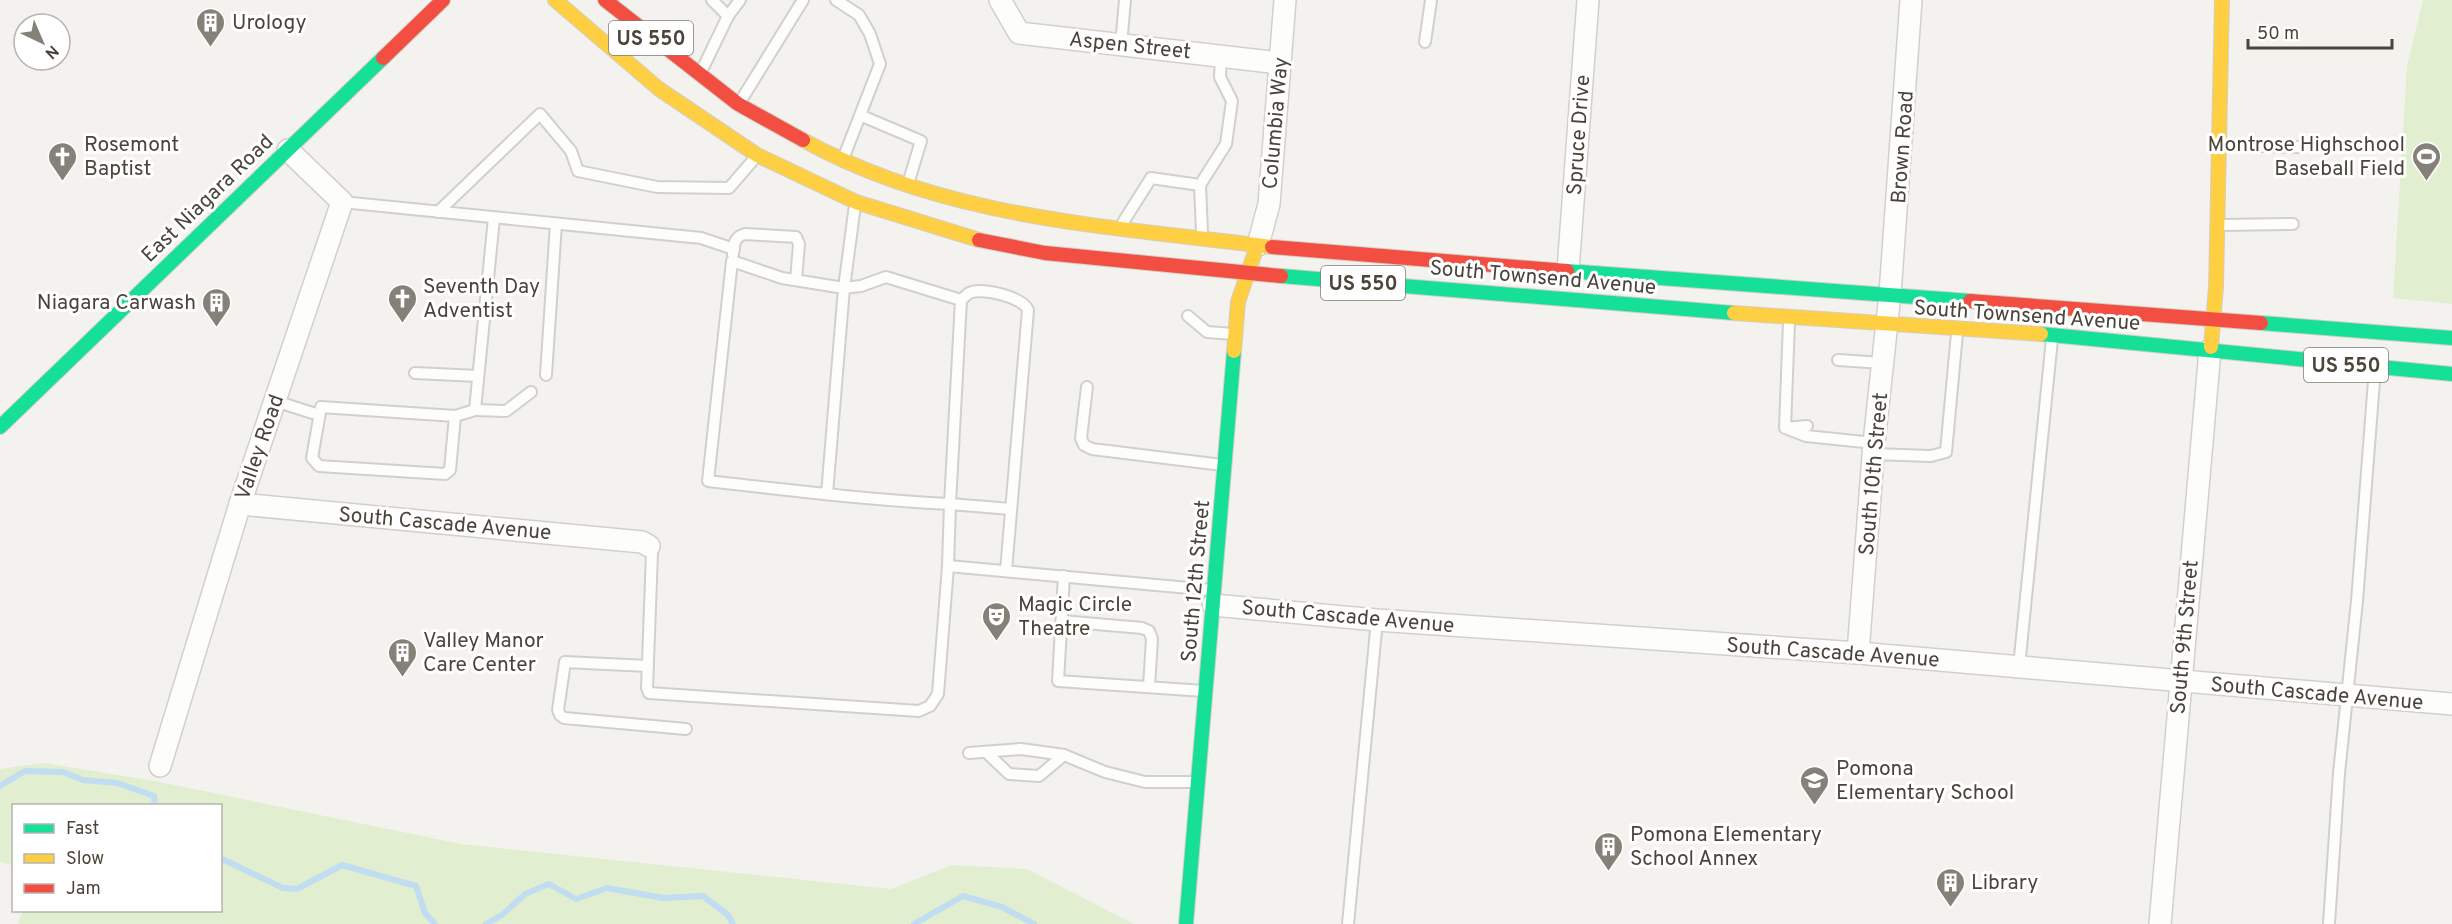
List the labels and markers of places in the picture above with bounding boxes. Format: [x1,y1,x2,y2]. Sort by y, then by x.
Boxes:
building icon: Urology [195,6,227,48]
place label: Urology [232,10,307,37]
place label: Rosemont Baptist [84,132,179,183]
place label: Montrose Highschool Baseball Field [2208,132,2405,183]
church icon: Rosemont Baptist [47,140,79,182]
sports icon: Montrose Highschool Baseball Field [2410,140,2442,182]
place label: Seventh Day Adventist [423,274,540,325]
church icon: Seventh Day Adventist [386,282,418,324]
building icon: Niagara Carwash [201,286,233,328]
place label: Niagara Carwash [37,290,196,317]
place label: Magic Circle Theatre [1018,592,1132,643]
theatre icon: Magic Circle Theatre [981,600,1013,642]
place label: Valley Manor Care Center [423,628,544,679]
building icon: Valley Manor Care Center [386,636,418,678]
place label: Pomona Elementary School [1836,756,2014,807]
school or university icon: Pomona Elementary School [1799,764,1831,806]
place label: Pomona Elementary School Annex [1630,822,1822,873]
building icon: Pomona Elementary School Annex [1593,830,1625,872]
building icon: Library [1934,866,1966,908]
place label: Library [1971,870,2038,897]

